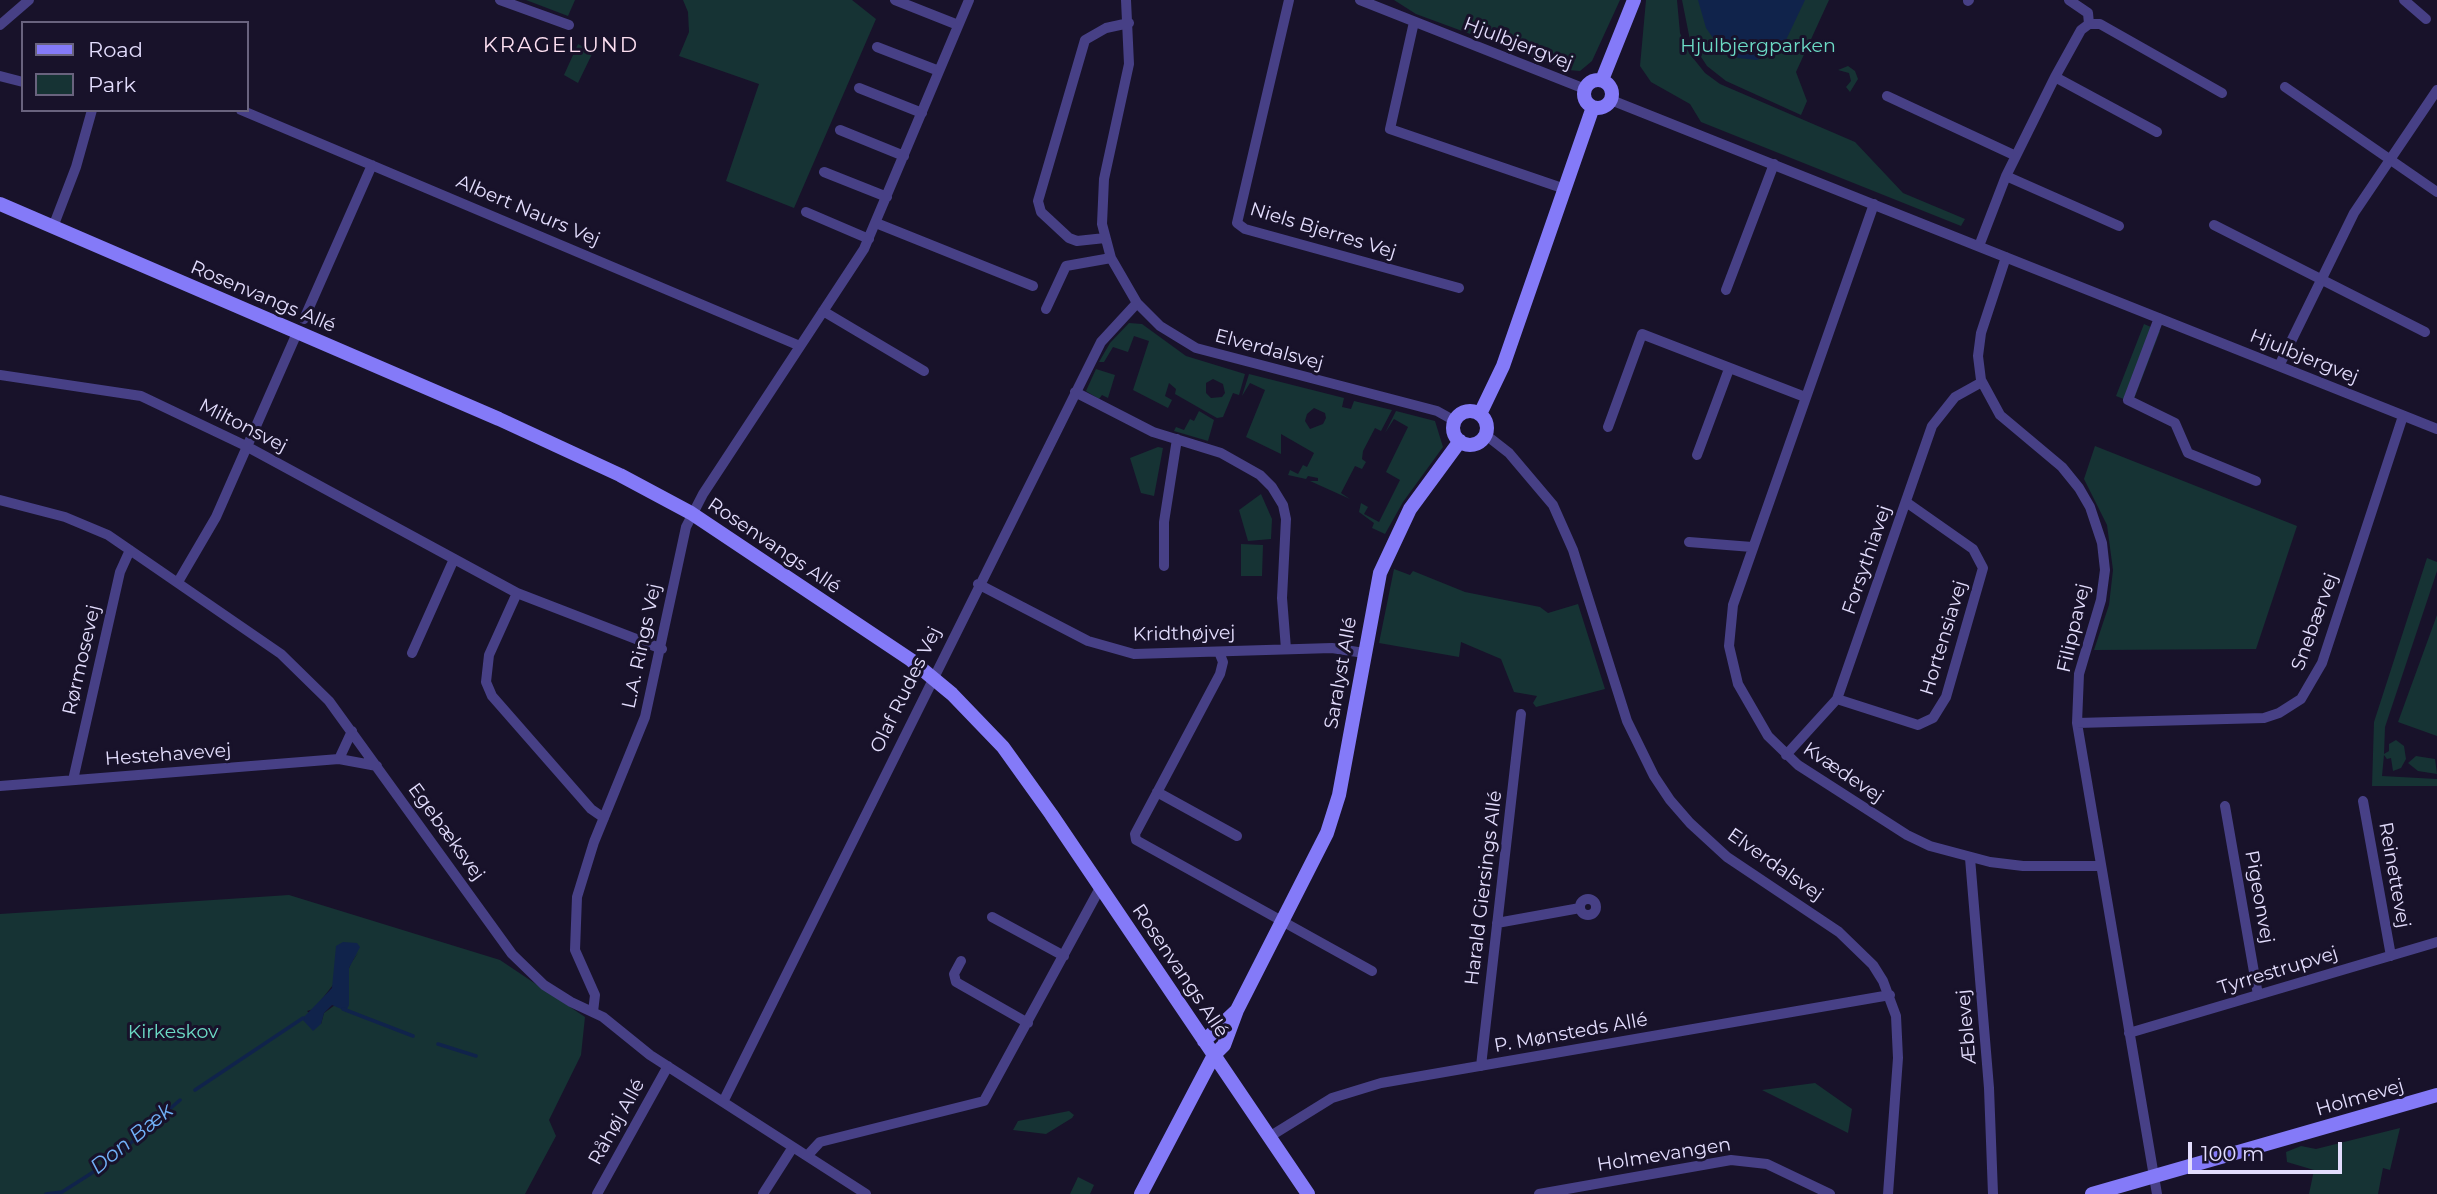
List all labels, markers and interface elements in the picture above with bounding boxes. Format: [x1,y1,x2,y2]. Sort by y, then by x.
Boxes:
street label: Hjulbjergvej [1460,13,1576,75]
legend [21,21,248,112]
district label: KRAGELUND [484,33,638,59]
park label: Hjulbjergparken [1680,35,1836,57]
text: Road [88,37,143,62]
text: Park [88,72,136,97]
street label: Albert Naurs Vej [453,170,603,252]
street label: Niels Bjerres Vej [1247,198,1399,264]
street label: Rosenvangs Allé [187,256,339,338]
street label: Elverdalsvej [1212,325,1326,375]
street label: Hjulbjergvej [2246,325,2362,389]
street label: Miltonsvej [195,394,291,458]
street label: Rosenvangs Allé [703,493,845,599]
street label: Forsythiavej [1838,502,1896,618]
street label: Snebærvej [2287,570,2343,674]
street label: Hortensiavej [1916,578,1972,698]
street label: L.A. Rings Vej [618,581,666,711]
street label: Filippavej [2053,581,2095,675]
street label: Rørmosevej [58,603,106,717]
street label: Saralyst Allé [1320,615,1362,731]
street label: Kridthøjvej [1132,622,1236,646]
street label: Olaf Rudes Vej [866,623,946,757]
street label: Kvædevej [1798,738,1888,808]
street label: Hestehavevej [104,739,232,771]
street label: Egebæksvej [403,779,489,885]
street label: Harald Giersings Allé [1461,789,1507,987]
street label: Reinettevej [2373,820,2415,930]
street label: Elverdalsvej [1723,824,1827,906]
street label: Pigeonvej [2240,849,2278,945]
street label: Rosenvangs Allé [1127,900,1233,1042]
street label: Tyrrestrupvej [2215,942,2341,1000]
street label: Æblevej [1952,988,1982,1066]
street label: P. Mønsteds Allé [1492,1008,1650,1058]
park label: Kirkeskov [128,1021,218,1043]
street label: Råhøj Allé [584,1075,650,1169]
street label: Holmevej [2313,1075,2407,1121]
water label: Don Bæk [86,1098,178,1180]
scale bar [2192,1128,2346,1172]
street label: Holmevangen [1595,1133,1733,1177]
text: 100 m [2201,1141,2264,1166]

